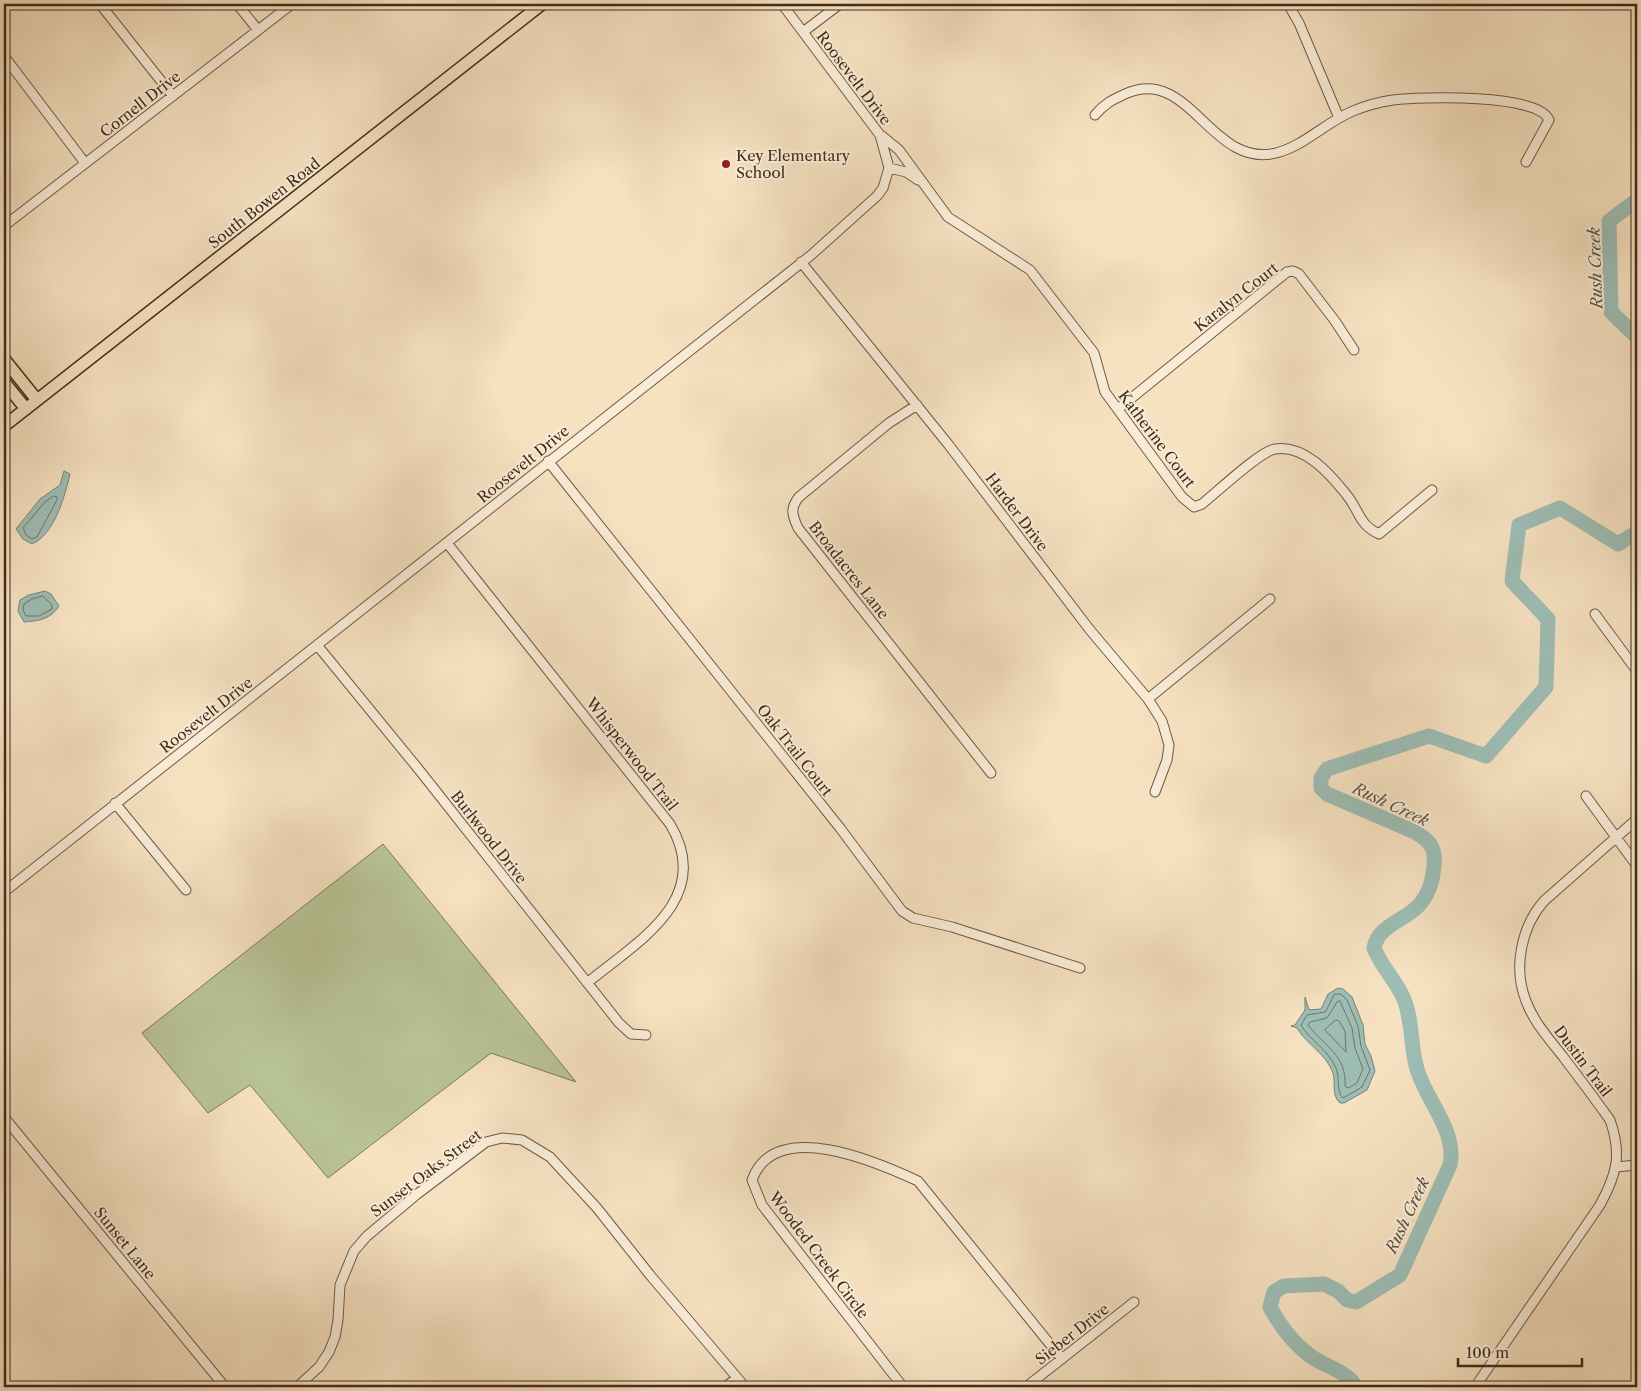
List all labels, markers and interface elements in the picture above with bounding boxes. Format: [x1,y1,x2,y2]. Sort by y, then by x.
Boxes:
street label: Roosevelt Drive [812,27,896,129]
street label: Cornell Drive [96,67,184,141]
place label: Key Elementary School [736,146,851,182]
street label: South Bowen Road [204,154,324,252]
marker: Key Elementary School [720,158,732,170]
water label: Rush Creek [1584,226,1606,311]
street label: Karalyn Court [1190,258,1282,336]
street label: Katherine Court [1114,387,1200,492]
street label: Roosevelt Drive [473,421,573,507]
street label: Harder Drive [981,469,1053,555]
street label: Broadacres Lane [805,517,893,623]
street label: Roosevelt Drive [156,673,256,757]
street label: Whisperwood Trail [581,693,682,815]
street label: Oak Trail Court [753,700,837,800]
water label: Rush Creek [1348,777,1433,831]
street label: Burlwood Drive [447,787,531,887]
street label: Dustin Trail [1550,1022,1616,1101]
street label: Sunset Oaks Street [367,1125,486,1221]
water label: Rush Creek [1380,1173,1434,1258]
street label: Wooded Creek Circle [764,1187,873,1322]
street label: Sunset Lane [90,1203,160,1283]
street label: Sieber Drive [1031,1299,1113,1369]
scale bar [1458,1336,1582,1368]
text: 100 m [1466,1343,1509,1362]

